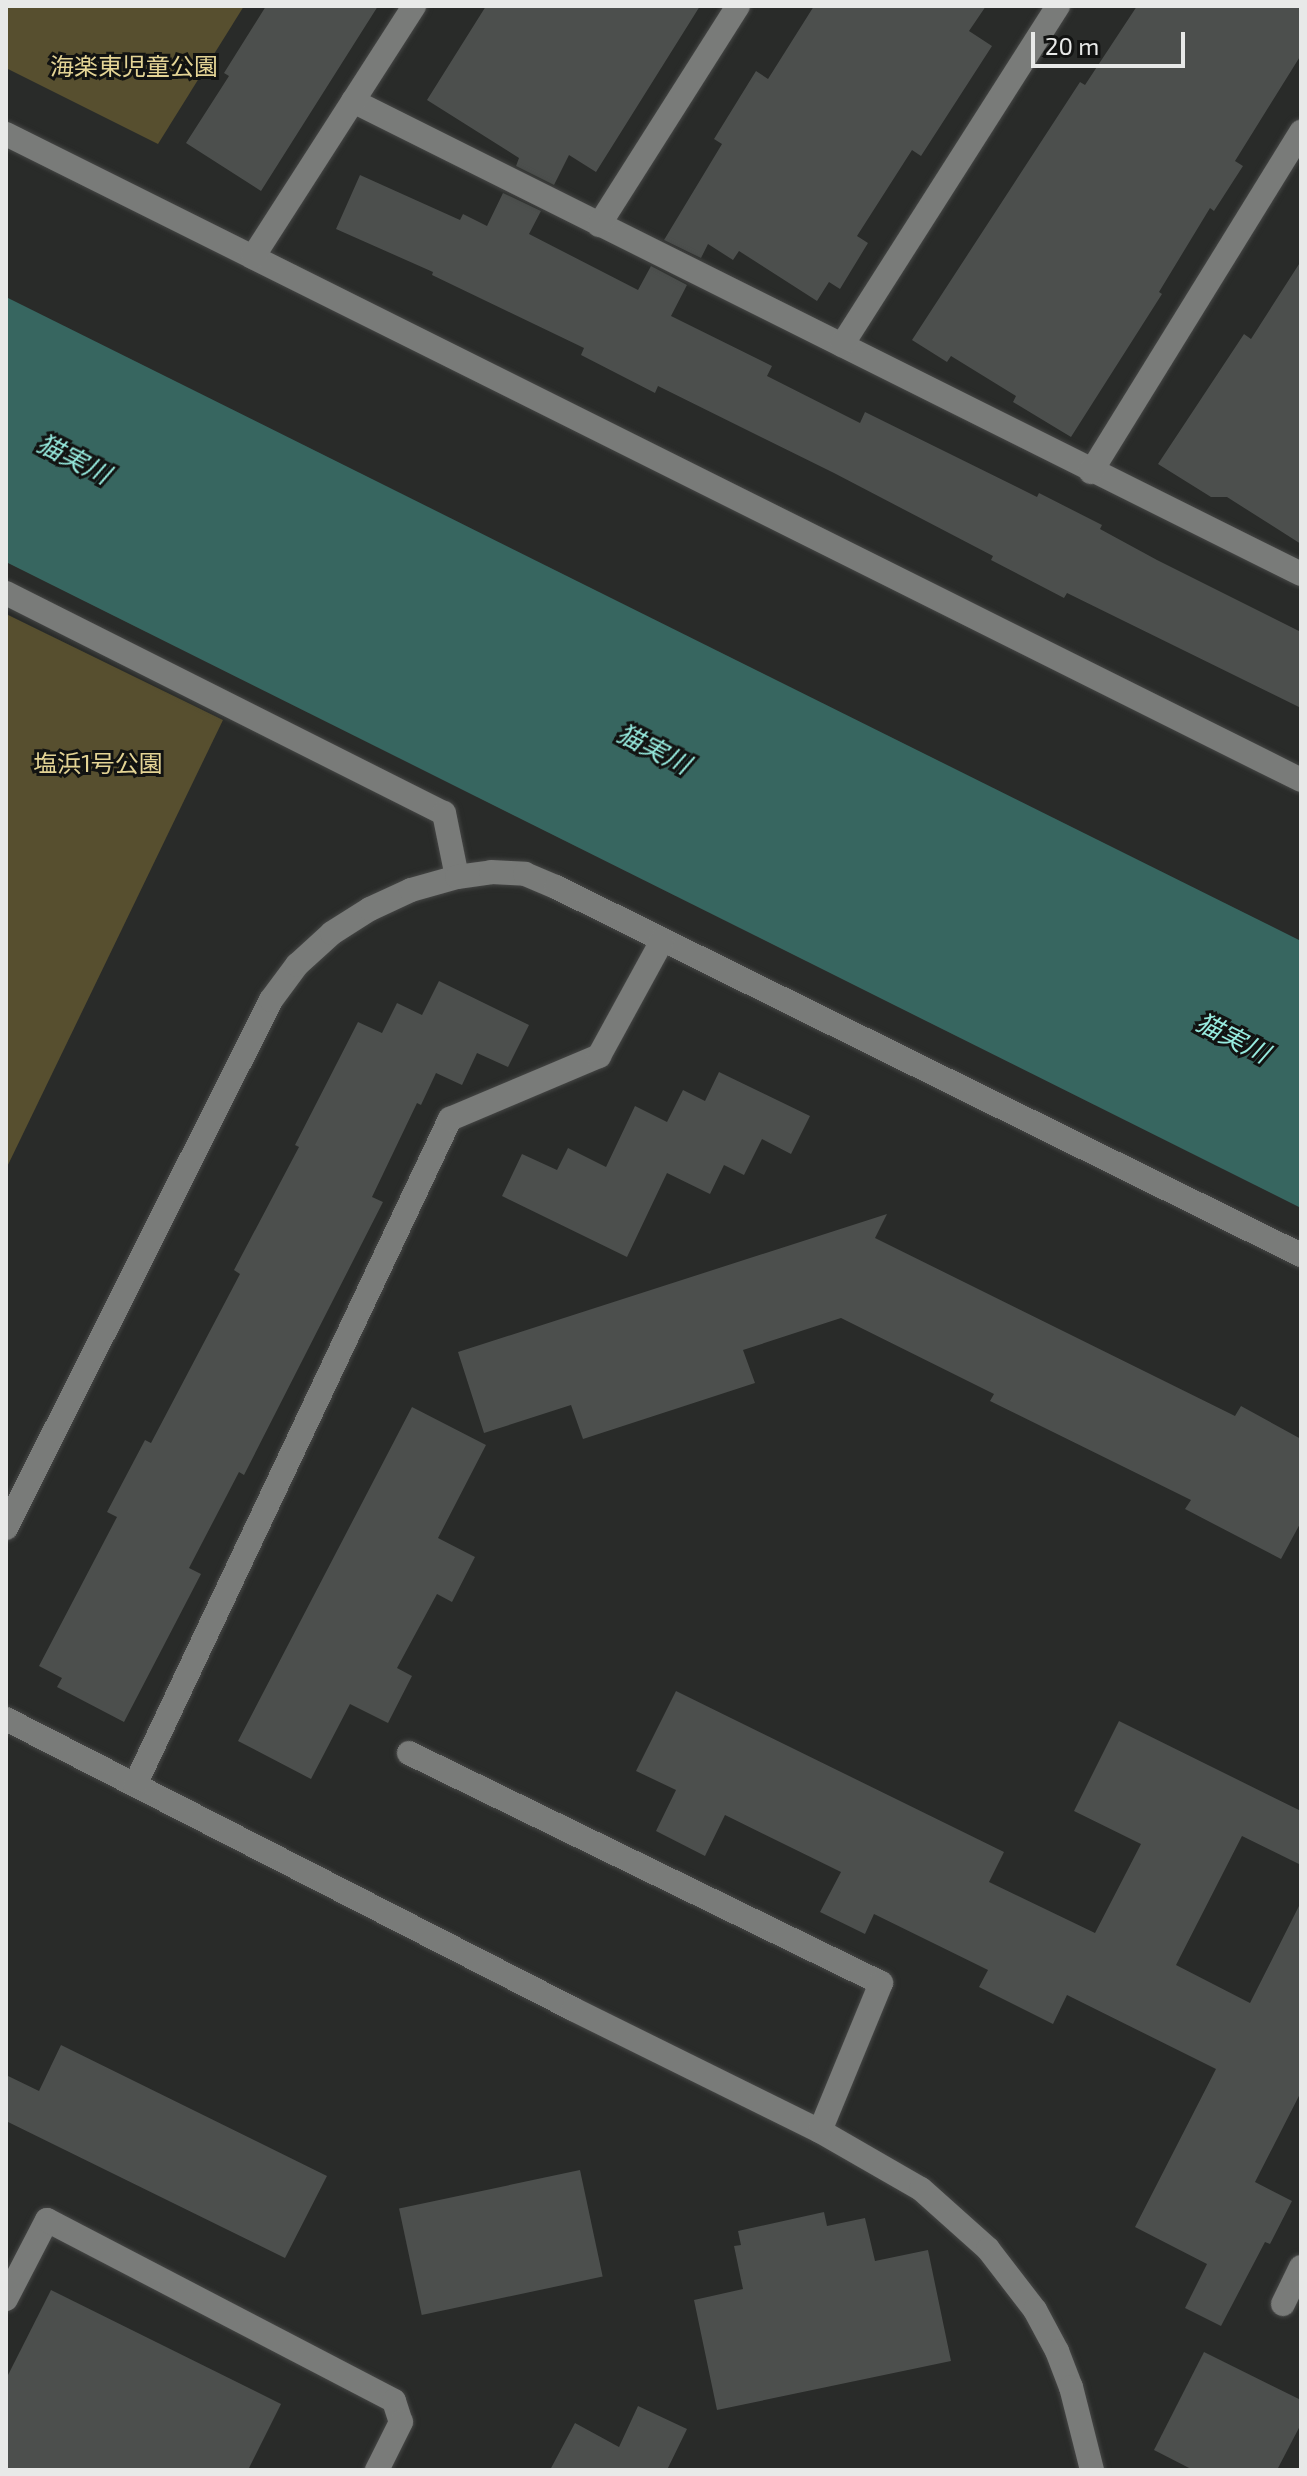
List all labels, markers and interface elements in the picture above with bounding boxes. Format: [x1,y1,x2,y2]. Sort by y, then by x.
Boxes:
scale bar [1035,16,1189,66]
text: 20 m [1045,31,1099,60]
park label: 海楽東児童公園 [50,52,218,80]
water label: 猫実川 [32,426,116,490]
water label: 猫実川 [612,716,696,780]
park label: 塩浜1号公園 [33,749,163,777]
water label: 猫実川 [1191,1005,1275,1069]

